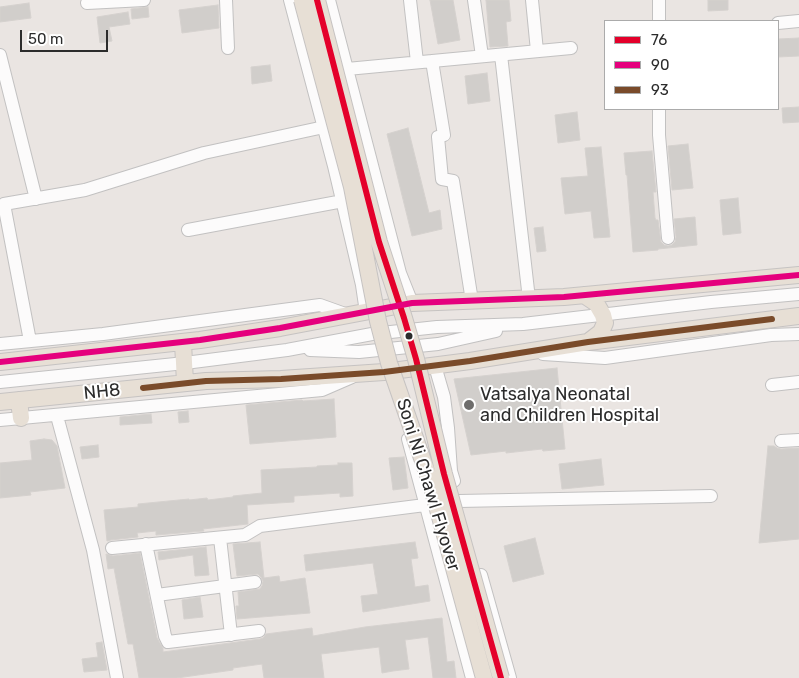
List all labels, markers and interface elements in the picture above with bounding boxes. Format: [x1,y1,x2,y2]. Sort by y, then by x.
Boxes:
scale bar [22,20,110,52]
legend [604,20,779,110]
text: 50 m [28,30,63,48]
text: 76 [651,31,667,49]
text: 90 [651,56,669,74]
text: 93 [651,81,669,99]
unlabelled marker [404,331,414,341]
street label: NH8 [83,379,121,405]
place label: Vatsalya Neonatal and Children Hospital [480,384,659,426]
street label: Soni Ni Chawl Flyover [391,396,465,574]
marker: Vatsalya Neonatal and Children Hospital [462,398,476,412]

